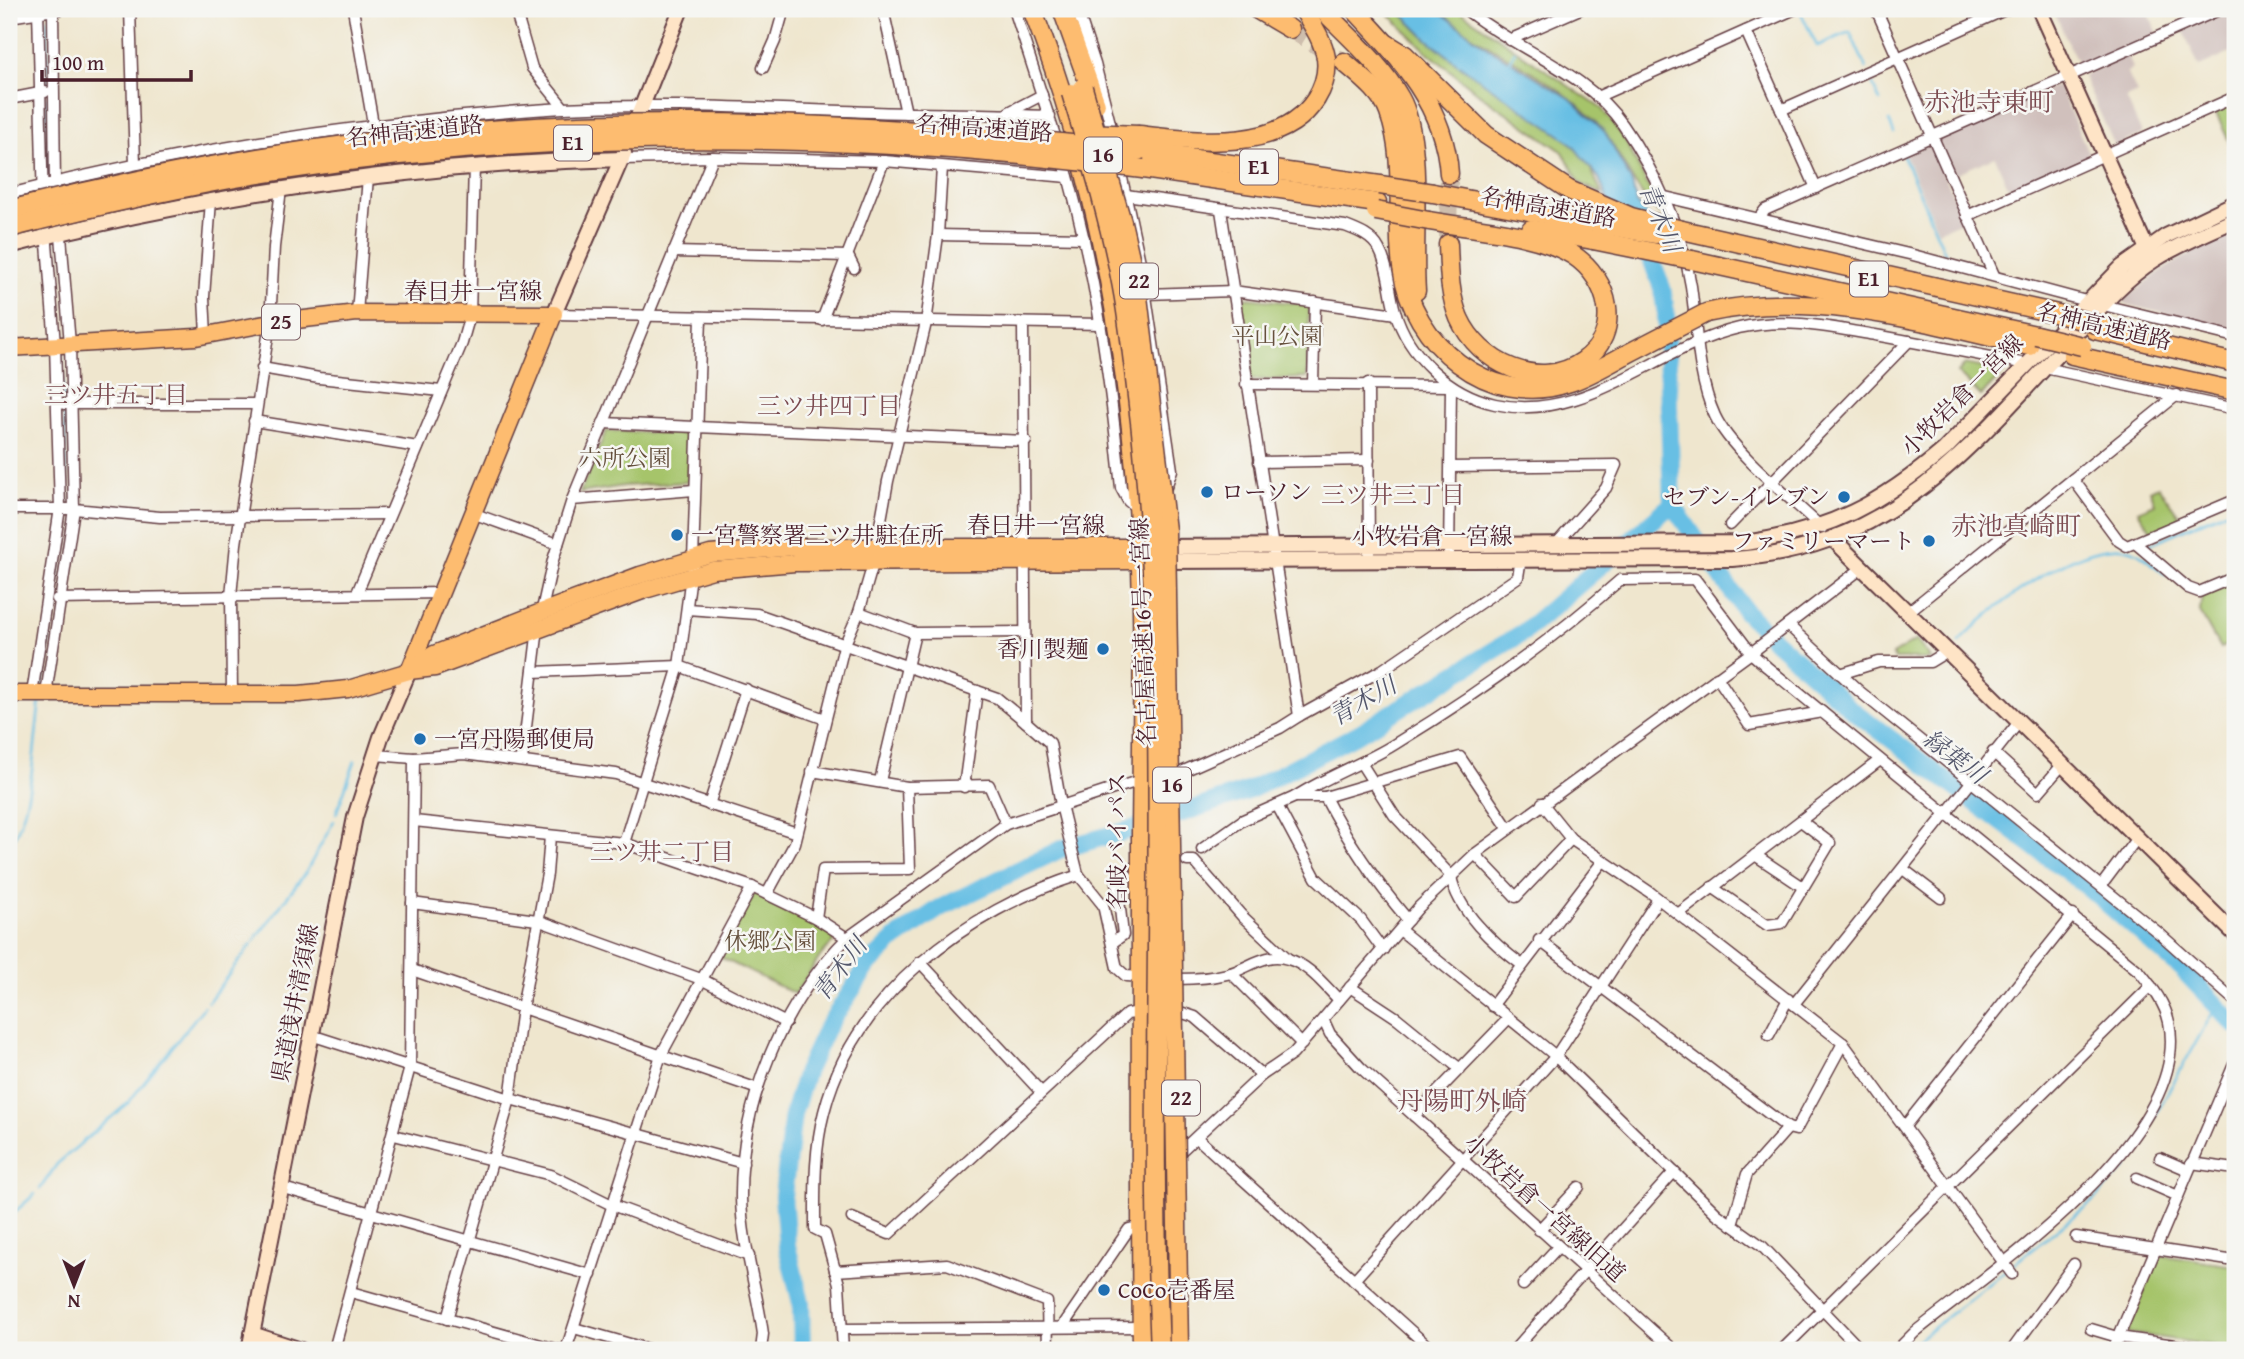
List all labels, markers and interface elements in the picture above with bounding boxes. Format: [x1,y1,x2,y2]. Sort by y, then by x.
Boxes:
scale bar [42,38,191,82]
text: 100 m [52,47,104,78]
district label: 赤池寺東町 [1924,82,2054,121]
street label: 名神高速道路 [914,106,1054,149]
street label: 名神高速道路 [344,107,484,154]
road number: E1 [554,125,592,160]
road number: 16 [1084,138,1122,172]
road number: E1 [1240,150,1278,184]
street label: 名神高速道路 [1477,178,1619,235]
water label: 青木川 [1631,178,1691,261]
road number: E1 [1850,262,1888,296]
road number: 22 [1120,264,1158,298]
street label: 春日井一宮線 [404,274,542,307]
street label: 名神高速道路 [2033,294,2175,357]
road number: 25 [262,304,300,340]
park label: 平山公園 [1231,319,1323,352]
street label: 小牧岩倉一宮線 [1893,326,2030,463]
district label: 三ツ井五丁目 [44,377,188,412]
district label: 三ツ井四丁目 [757,388,901,423]
park label: 六所公園 [579,441,671,474]
place label: ローソン [1221,475,1312,508]
district label: 三ツ井三丁目 [1321,477,1465,512]
place label: セブン-イレブン [1663,480,1830,513]
marker: ローソン [1199,484,1215,500]
marker: セブン-イレブン [1836,489,1852,505]
district label: 赤池真崎町 [1951,506,2081,545]
street label: 春日井一宮線 [967,508,1105,541]
street label: 名古屋高速16号一宮線 [1122,517,1163,747]
place label: 一宮警察署三ツ井駐在所 [691,518,944,551]
street label: 小牧岩倉一宮線 [1352,519,1513,552]
place label: ファミリーマート [1731,524,1915,557]
marker: 一宮警察署三ツ井駐在所 [669,527,685,543]
marker: ファミリーマート [1921,533,1937,549]
place label: 香川製麺 [997,632,1089,665]
marker: 香川製麺 [1095,641,1111,657]
water label: 青木川 [1323,666,1405,734]
water label: 縁葉川 [1916,721,1997,794]
place label: 一宮丹陽郵便局 [434,722,595,755]
marker: 一宮丹陽郵便局 [412,731,428,747]
road number: 16 [1153,768,1191,802]
street label: 名岐バイパス [1100,772,1133,910]
district label: 三ツ井二丁目 [590,834,734,869]
street label: 県道浅井清須線 [263,921,326,1085]
park label: 休郷公園 [724,924,816,957]
water label: 青木川 [804,927,877,1008]
road number: 22 [1162,1080,1200,1116]
district label: 丹陽町外崎 [1397,1081,1527,1120]
street label: 小牧岩倉一宮線旧道 [1457,1126,1633,1289]
north arrow [38,1250,108,1320]
place label: CoCo壱番屋 [1118,1273,1235,1306]
marker: CoCo壱番屋 [1096,1282,1112,1298]
text: N [67,1288,80,1316]

